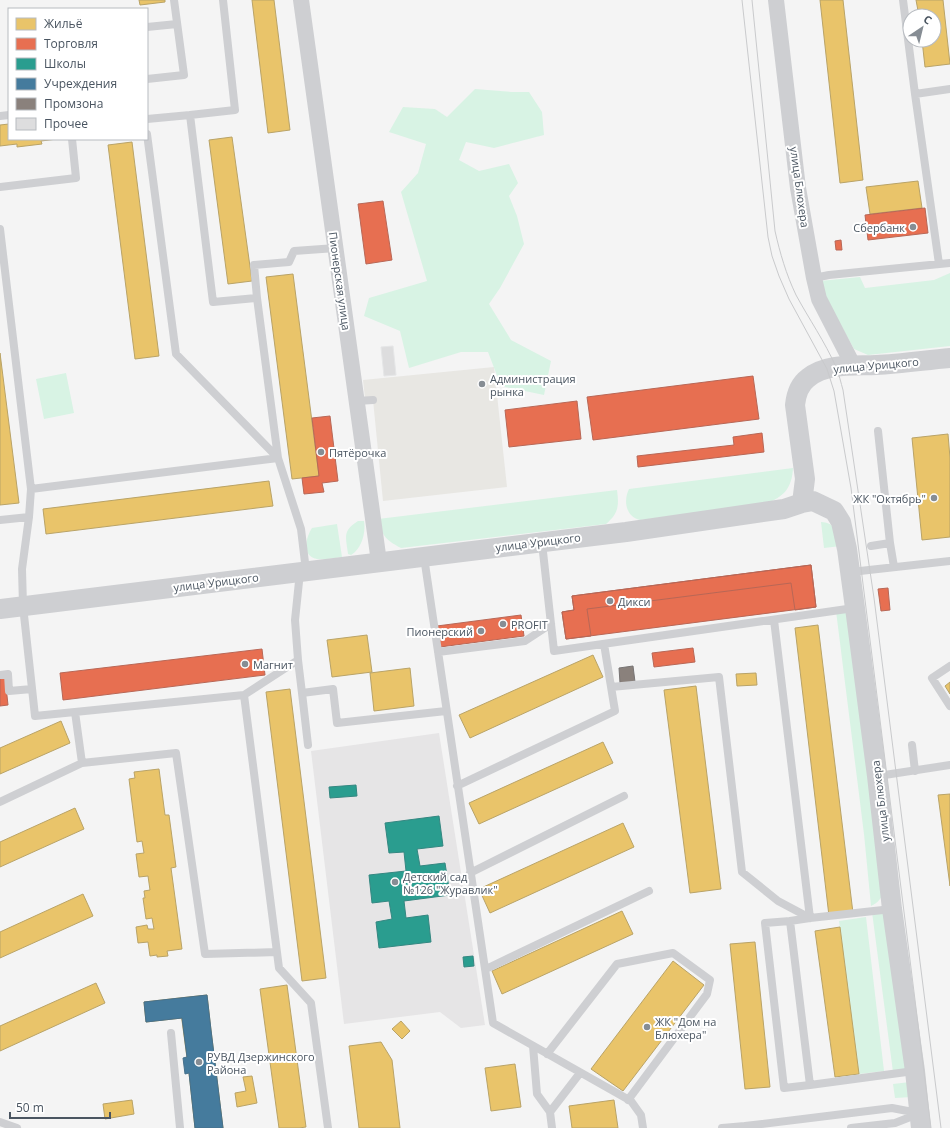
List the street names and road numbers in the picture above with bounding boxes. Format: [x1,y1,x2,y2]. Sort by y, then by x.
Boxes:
street label: улица Блюхера [787,146,813,228]
street label: Пионерская улица [326,231,354,331]
street label: улица Урицкого [833,354,920,376]
street label: улица Урицкого [495,529,582,555]
street label: улица Урицкого [173,569,260,595]
street label: улица Блюхера [868,760,892,842]

